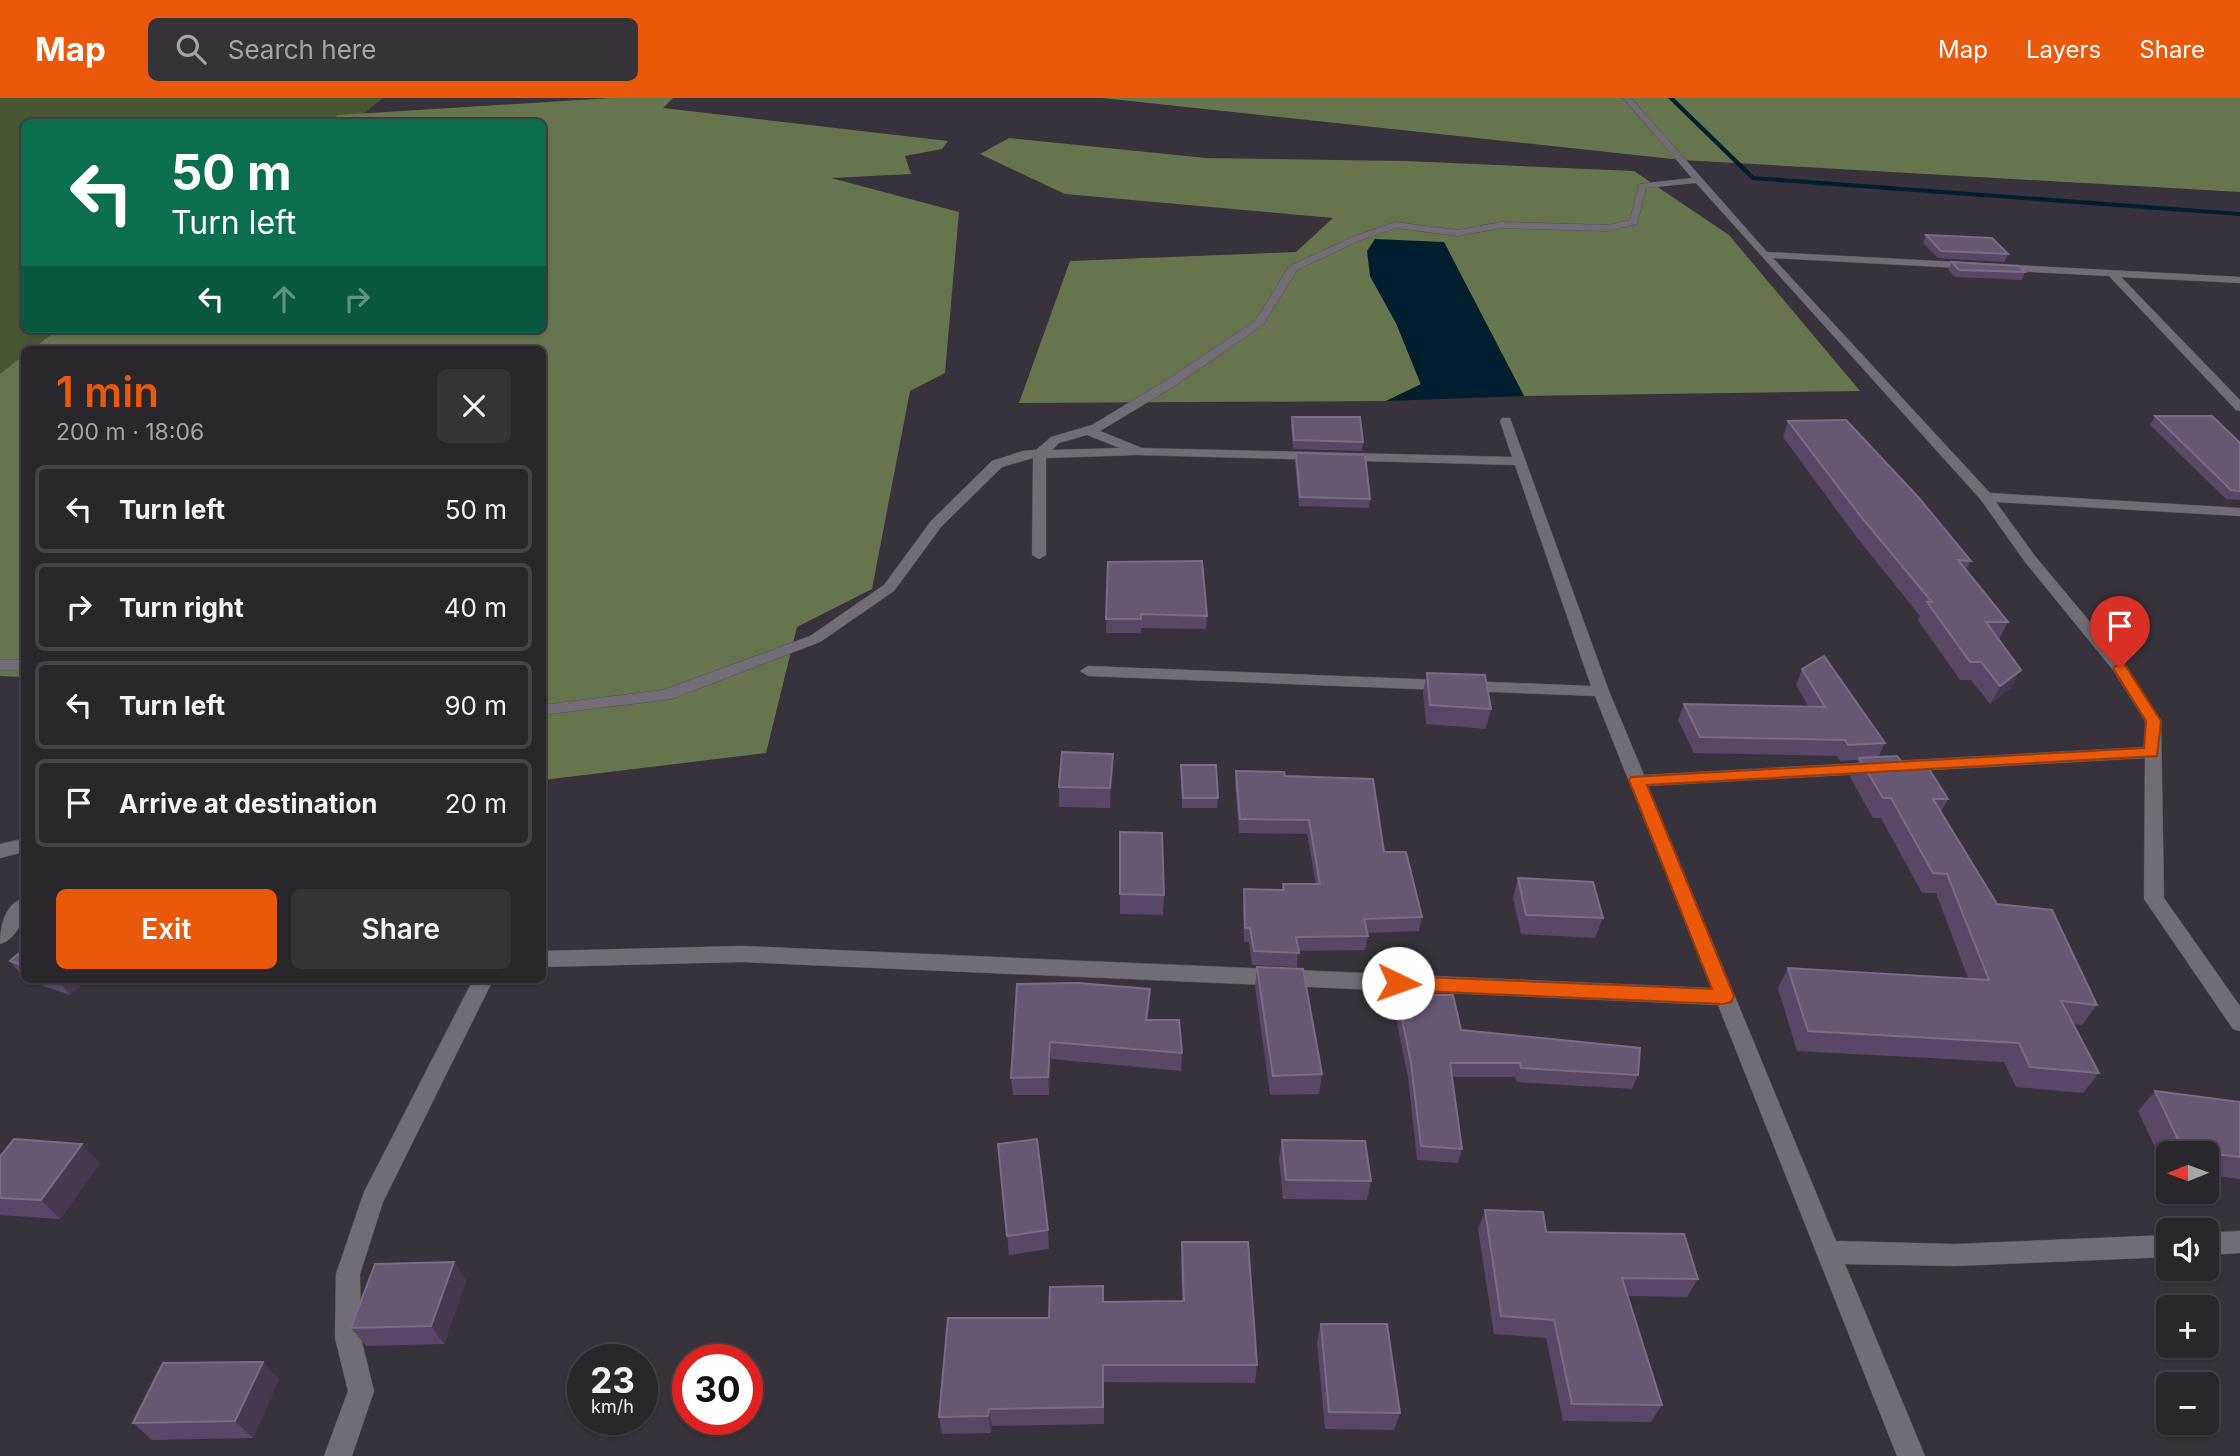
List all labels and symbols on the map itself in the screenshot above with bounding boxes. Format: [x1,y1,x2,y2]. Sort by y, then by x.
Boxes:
pin [2090,596,2150,668]
position arrow [1361,946,1435,1020]
north arrow [2156,1141,2219,1204]
speed limit sign: 30 [672,1344,763,1435]

